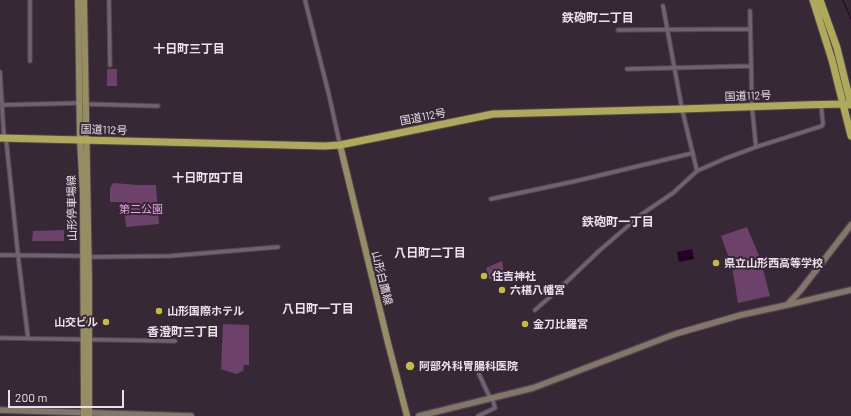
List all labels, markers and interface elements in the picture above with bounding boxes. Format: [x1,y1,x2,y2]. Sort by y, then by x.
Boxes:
district label: 鉄砲町二丁目 [562,11,634,25]
district label: 十日町三丁目 [153,42,225,56]
street label: 国道112号 [724,89,772,103]
street label: 国道112号 [399,106,447,128]
street label: 国道112号 [80,123,128,137]
district label: 十日町四丁目 [172,171,244,185]
street label: 山形停車場線 [65,175,79,241]
park label: 第二公園 [119,202,163,216]
district label: 鉄砲町一丁目 [582,215,654,229]
district label: 八日町二丁目 [394,246,466,260]
street label: 山形白鷹線 [369,250,395,306]
place label: 県立山形西高等学校 [724,256,823,270]
marker: 県立山形西高等学校 [711,258,721,268]
place label: 住吉神社 [492,269,536,283]
marker: 住吉神社 [479,271,489,281]
place label: 六椹八幡宮 [510,283,565,297]
marker: 六椹八幡宮 [497,285,507,295]
district label: 八日町一丁目 [282,302,354,316]
place label: 山形国際ホテル [167,304,244,318]
marker: 山形国際ホテル [154,306,164,316]
place label: 山交ビル [54,315,98,329]
marker: 山交ビル [101,317,111,327]
place label: 金刀比羅宮 [533,317,588,331]
marker: 金刀比羅宮 [520,319,530,329]
district label: 香澄町三丁目 [147,325,219,339]
place label: 阿部外科胃腸科医院 [419,359,518,373]
marker: 阿部外科胃腸科医院 [404,360,416,372]
scale bar [10,382,126,408]
text: 200 m [15,390,47,404]

